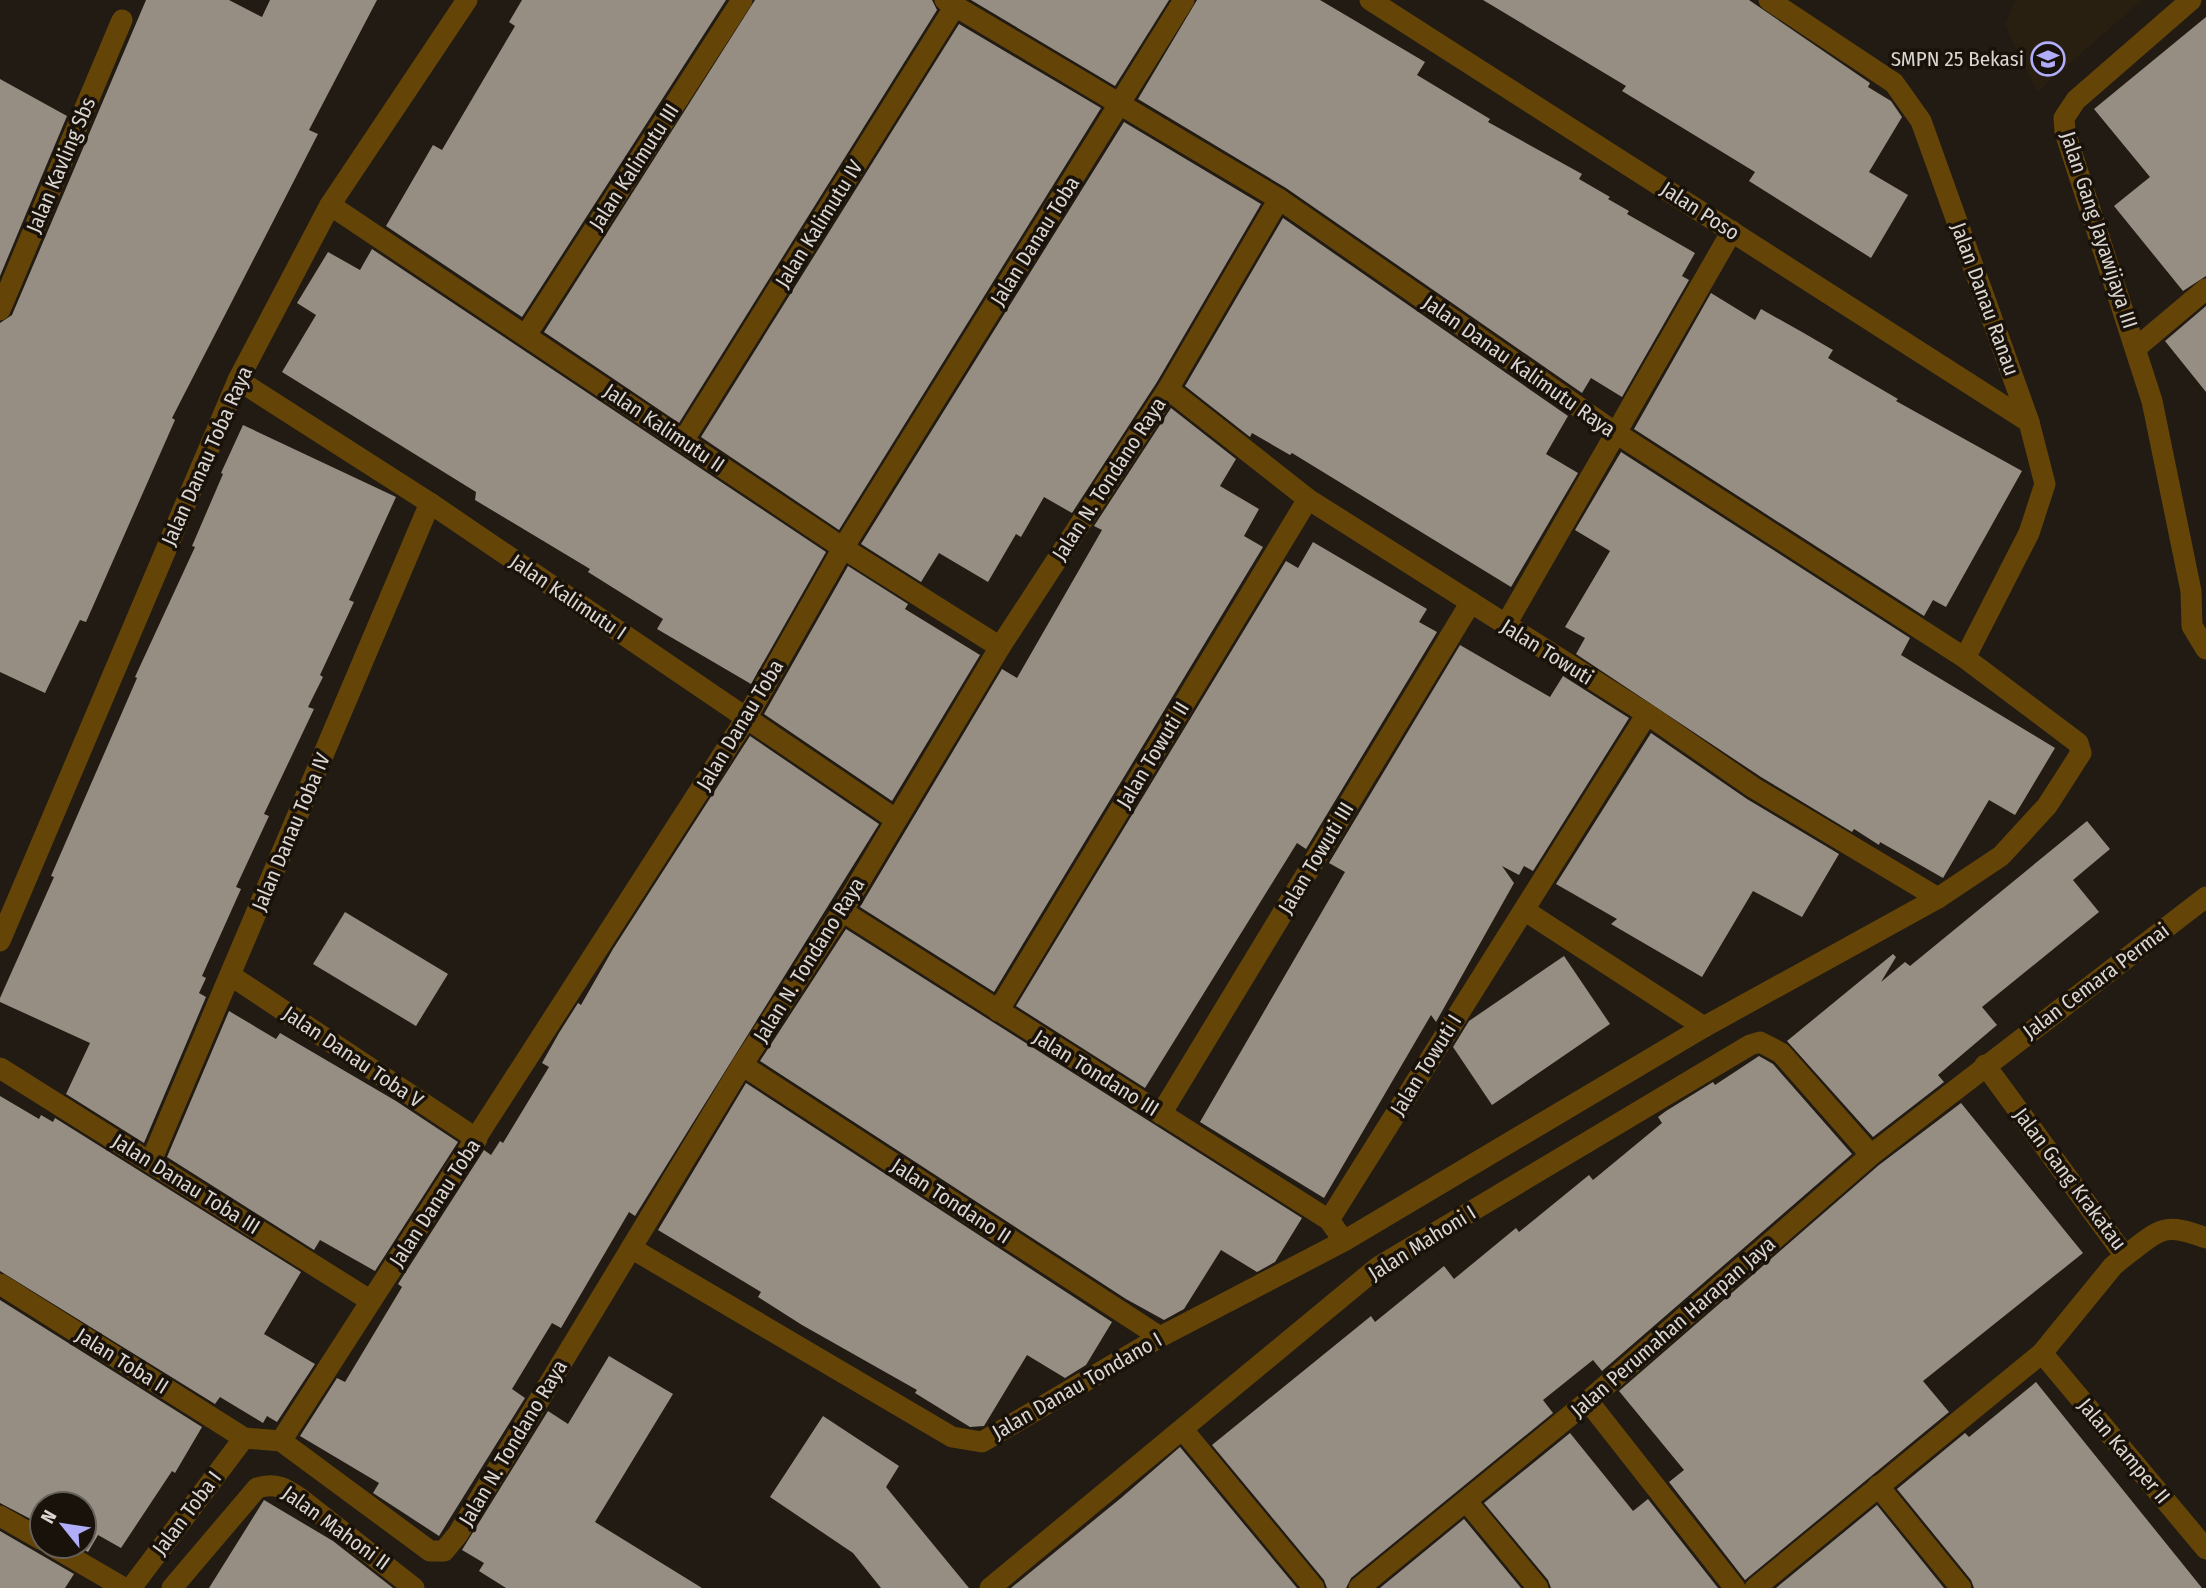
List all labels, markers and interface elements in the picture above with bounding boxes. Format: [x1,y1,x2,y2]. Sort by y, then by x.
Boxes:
school or university icon: SMPN 25 Bekasi [2029,40,2067,78]
place label: SMPN 25 Bekasi [1891,46,2024,72]
street label: Jalan Kavling Sbs [21,93,101,237]
street label: Jalan Kalimutu III [583,99,685,235]
street label: Jalan Gang Jayawijaya III [2055,128,2143,332]
street label: Jalan Kalimutu IV [769,155,869,293]
street label: Jalan Danau Toba [985,171,1085,311]
street label: Jalan Poso [1656,176,1744,246]
street label: Jalan Danau Ranau [1945,219,2025,379]
street label: Jalan Danau Kalimutu Raya [1418,290,1620,442]
street label: Jalan Danau Toba Raya [156,362,258,550]
street label: Jalan Kalimutu II [599,378,729,478]
street label: Jalan N. Tondano Raya [1046,392,1172,566]
street label: Jalan Kalimutu I [505,549,631,645]
street label: Jalan Towuti [1496,613,1598,691]
street label: Jalan Danau Toba [691,655,789,795]
street label: Jalan Towuti II [1111,697,1195,813]
street label: Jalan Danau Toba IV [246,749,336,915]
street label: Jalan Towuti III [1273,798,1359,918]
street label: Jalan N. Tondano Raya [748,873,870,1047]
street label: Jalan Cemara Permai [2018,918,2174,1044]
street label: Jalan Danau Toba V [278,1000,428,1114]
street label: Jalan Towuti I [1385,1010,1467,1120]
street label: Jalan Tondano III [1028,1024,1164,1122]
street label: Jalan Gang Krakatau [2008,1103,2132,1255]
street label: Jalan Danau Toba III [107,1128,265,1240]
street label: Jalan Danau Toba [384,1134,486,1272]
street label: Jalan Tondano II [886,1153,1016,1249]
street label: Jalan Mahoni I [1364,1200,1480,1286]
street label: Jalan Perumahan Harapan Jaya [1565,1231,1781,1423]
street label: Jalan Toba II [71,1322,173,1400]
street label: Jalan Danau Tondano I [987,1327,1167,1445]
street label: Jalan N. Tondano Raya [453,1355,573,1531]
street label: Jalan Kamper II [2072,1393,2176,1509]
street label: Jalan Toba I [147,1466,227,1560]
street label: Jalan Mahoni II [277,1480,395,1576]
north arrow [28,1490,98,1560]
text: N [36,1506,62,1527]

